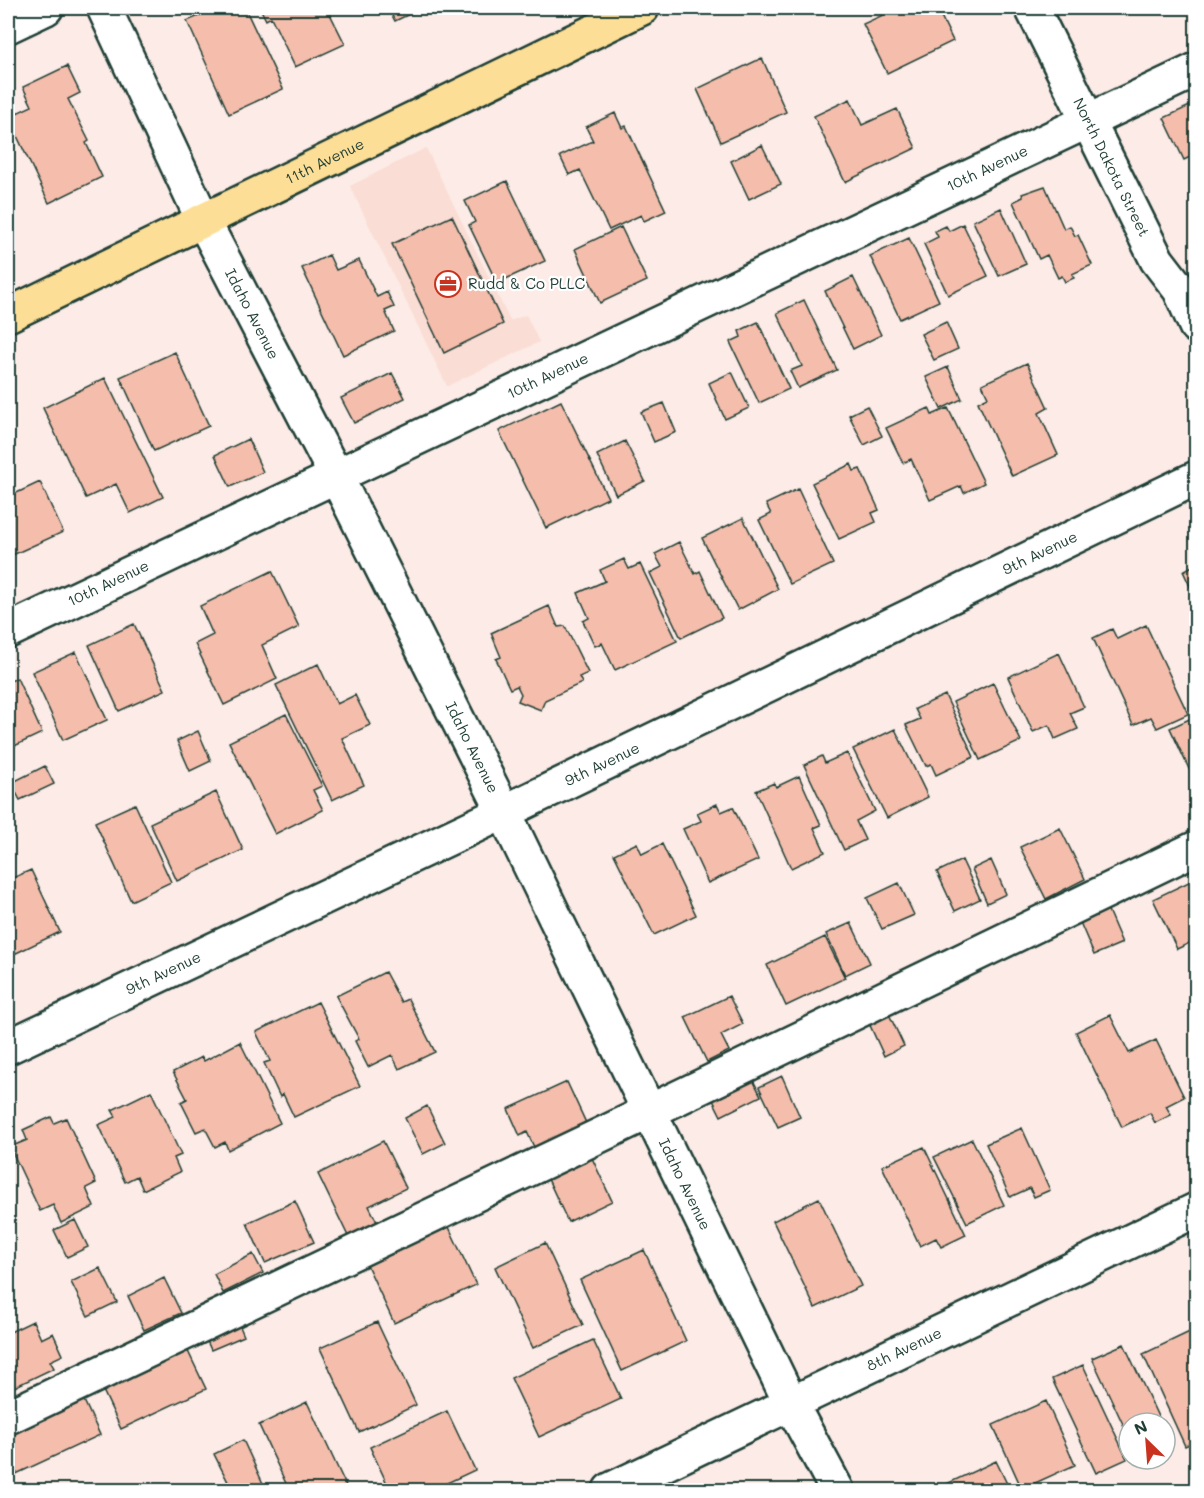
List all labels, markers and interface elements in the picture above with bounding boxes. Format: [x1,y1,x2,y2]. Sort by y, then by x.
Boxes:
street label: North Dakota Street [1069,94,1155,240]
street label: 11th Avenue [282,133,367,188]
street label: 10th Avenue [943,140,1031,195]
street label: Idaho Avenue [221,265,285,362]
office icon: Rudd & Co PLLC [433,269,463,299]
place label: Rudd & Co PLLC [468,273,586,293]
street label: 10th Avenue [503,347,591,403]
street label: 9th Avenue [999,526,1080,579]
street label: 10th Avenue [64,555,152,610]
street label: Idaho Avenue [441,698,504,796]
street label: 9th Avenue [561,737,643,790]
street label: 9th Avenue [122,946,204,999]
street label: Idaho Avenue [655,1135,716,1233]
street label: 8th Avenue [863,1322,945,1375]
north arrow [1117,1411,1177,1471]
text: N [1131,1415,1150,1439]

